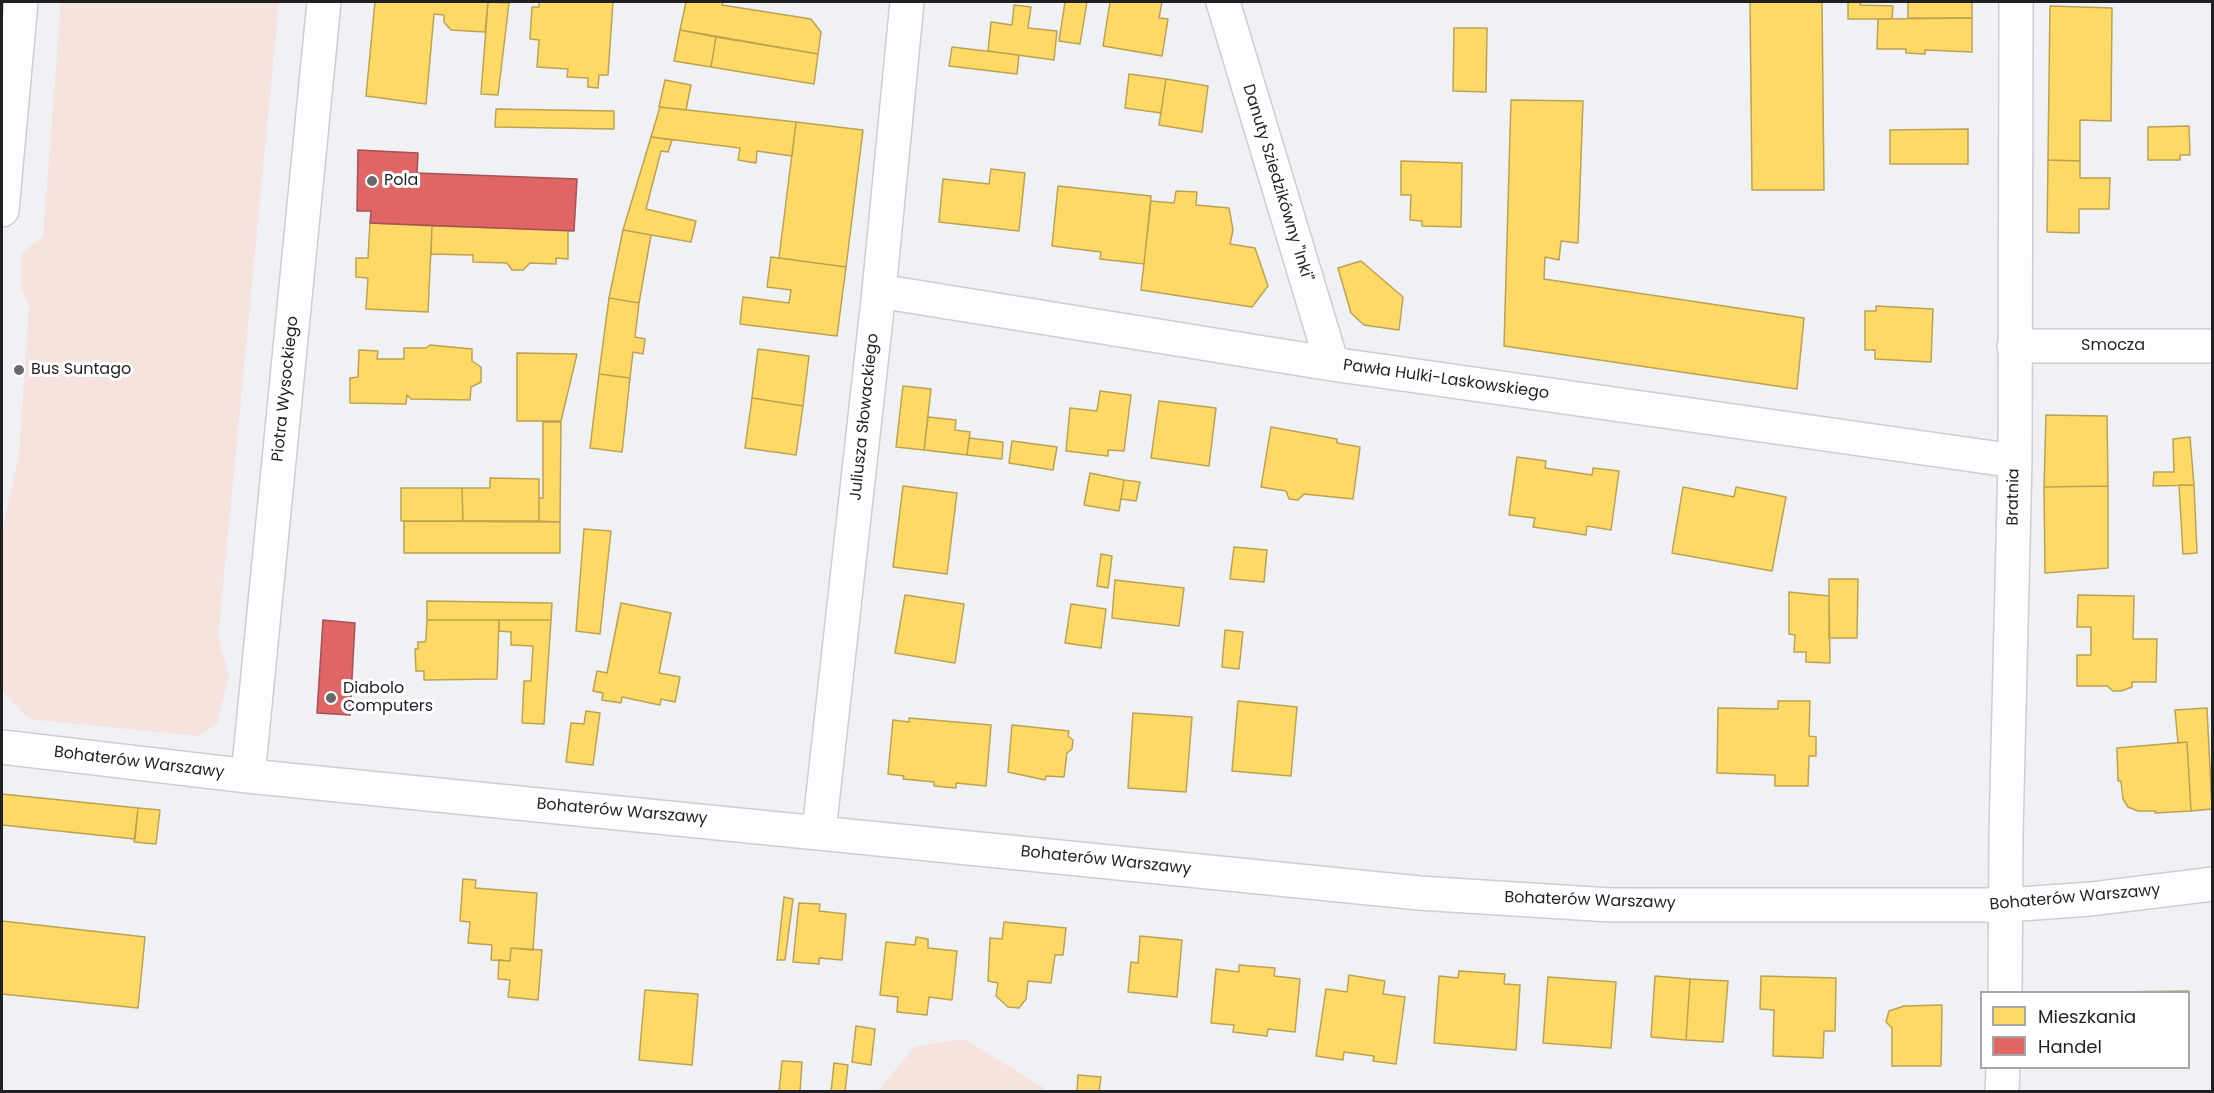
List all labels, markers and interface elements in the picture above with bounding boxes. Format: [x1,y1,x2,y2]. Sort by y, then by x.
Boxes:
street label: Danuty Sziedzikówny "Inki" [1238,82,1316,284]
place label: Pola [384,171,418,191]
marker: Pola [365,174,379,188]
street label: Piotra Wysockiego [269,315,303,463]
street label: Juliusza Słowackiego [847,332,883,502]
street label: Smocza [2081,336,2145,356]
street label: Pawła Hulki-Laskowskiego [1342,356,1550,404]
place label: Bus Suntago [31,360,131,380]
marker: Bus Suntago [12,363,26,377]
street label: Bratnia [2004,468,2024,526]
place label: Diabolo Computers [343,679,433,717]
marker: Diabolo Computers [324,691,338,705]
street label: Bohaterów Warszawy [53,743,225,783]
street label: Bohaterów Warszawy [536,795,708,829]
street label: Bohaterów Warszawy [1020,842,1192,880]
street label: Bohaterów Warszawy [1989,881,2161,915]
street label: Bohaterów Warszawy [1504,888,1676,914]
legend [1980,991,2190,1069]
text: Mieszkania [2038,1004,2136,1029]
text: Handel [2038,1034,2102,1059]

